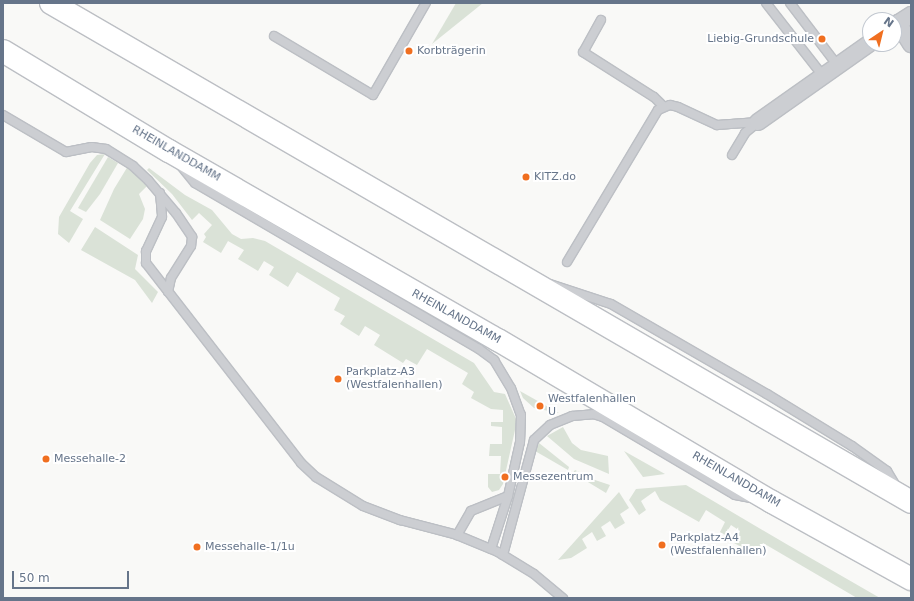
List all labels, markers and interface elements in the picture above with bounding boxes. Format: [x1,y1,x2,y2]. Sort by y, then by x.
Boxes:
north arrow [862,12,902,52]
text: N [881,15,896,31]
place label: Liebig-Grundschule [707,32,814,46]
marker: Liebig-Grundschule [817,34,827,44]
place label: Korbträgerin [417,44,486,58]
marker: Korbträgerin [404,46,414,56]
street label: RHEINLANDDAMM [130,123,222,185]
place label: KITZ.do [534,170,576,184]
marker: KITZ.do [521,172,531,182]
street label: RHEINLANDDAMM [409,287,503,347]
place label: Parkplatz-A3 (Westfalenhallen) [346,366,443,392]
marker: Parkplatz-A3 (Westfalenhallen) [333,374,343,384]
place label: Westfalenhallen U [548,393,636,419]
marker: Westfalenhallen U [535,401,545,411]
street label: RHEINLANDDAMM [690,449,782,511]
place label: Messehalle-2 [54,452,126,466]
marker: Messehalle-2 [41,454,51,464]
place label: Messezentrum [513,470,594,484]
marker: Messezentrum [500,472,510,482]
place label: Parkplatz-A4 (Westfalenhallen) [670,532,767,558]
place label: Messehalle-1/1u [205,540,295,554]
marker: Parkplatz-A4 (Westfalenhallen) [657,540,667,550]
marker: Messehalle-1/1u [192,542,202,552]
scale bar [14,563,131,589]
text: 50 m [19,571,50,585]

